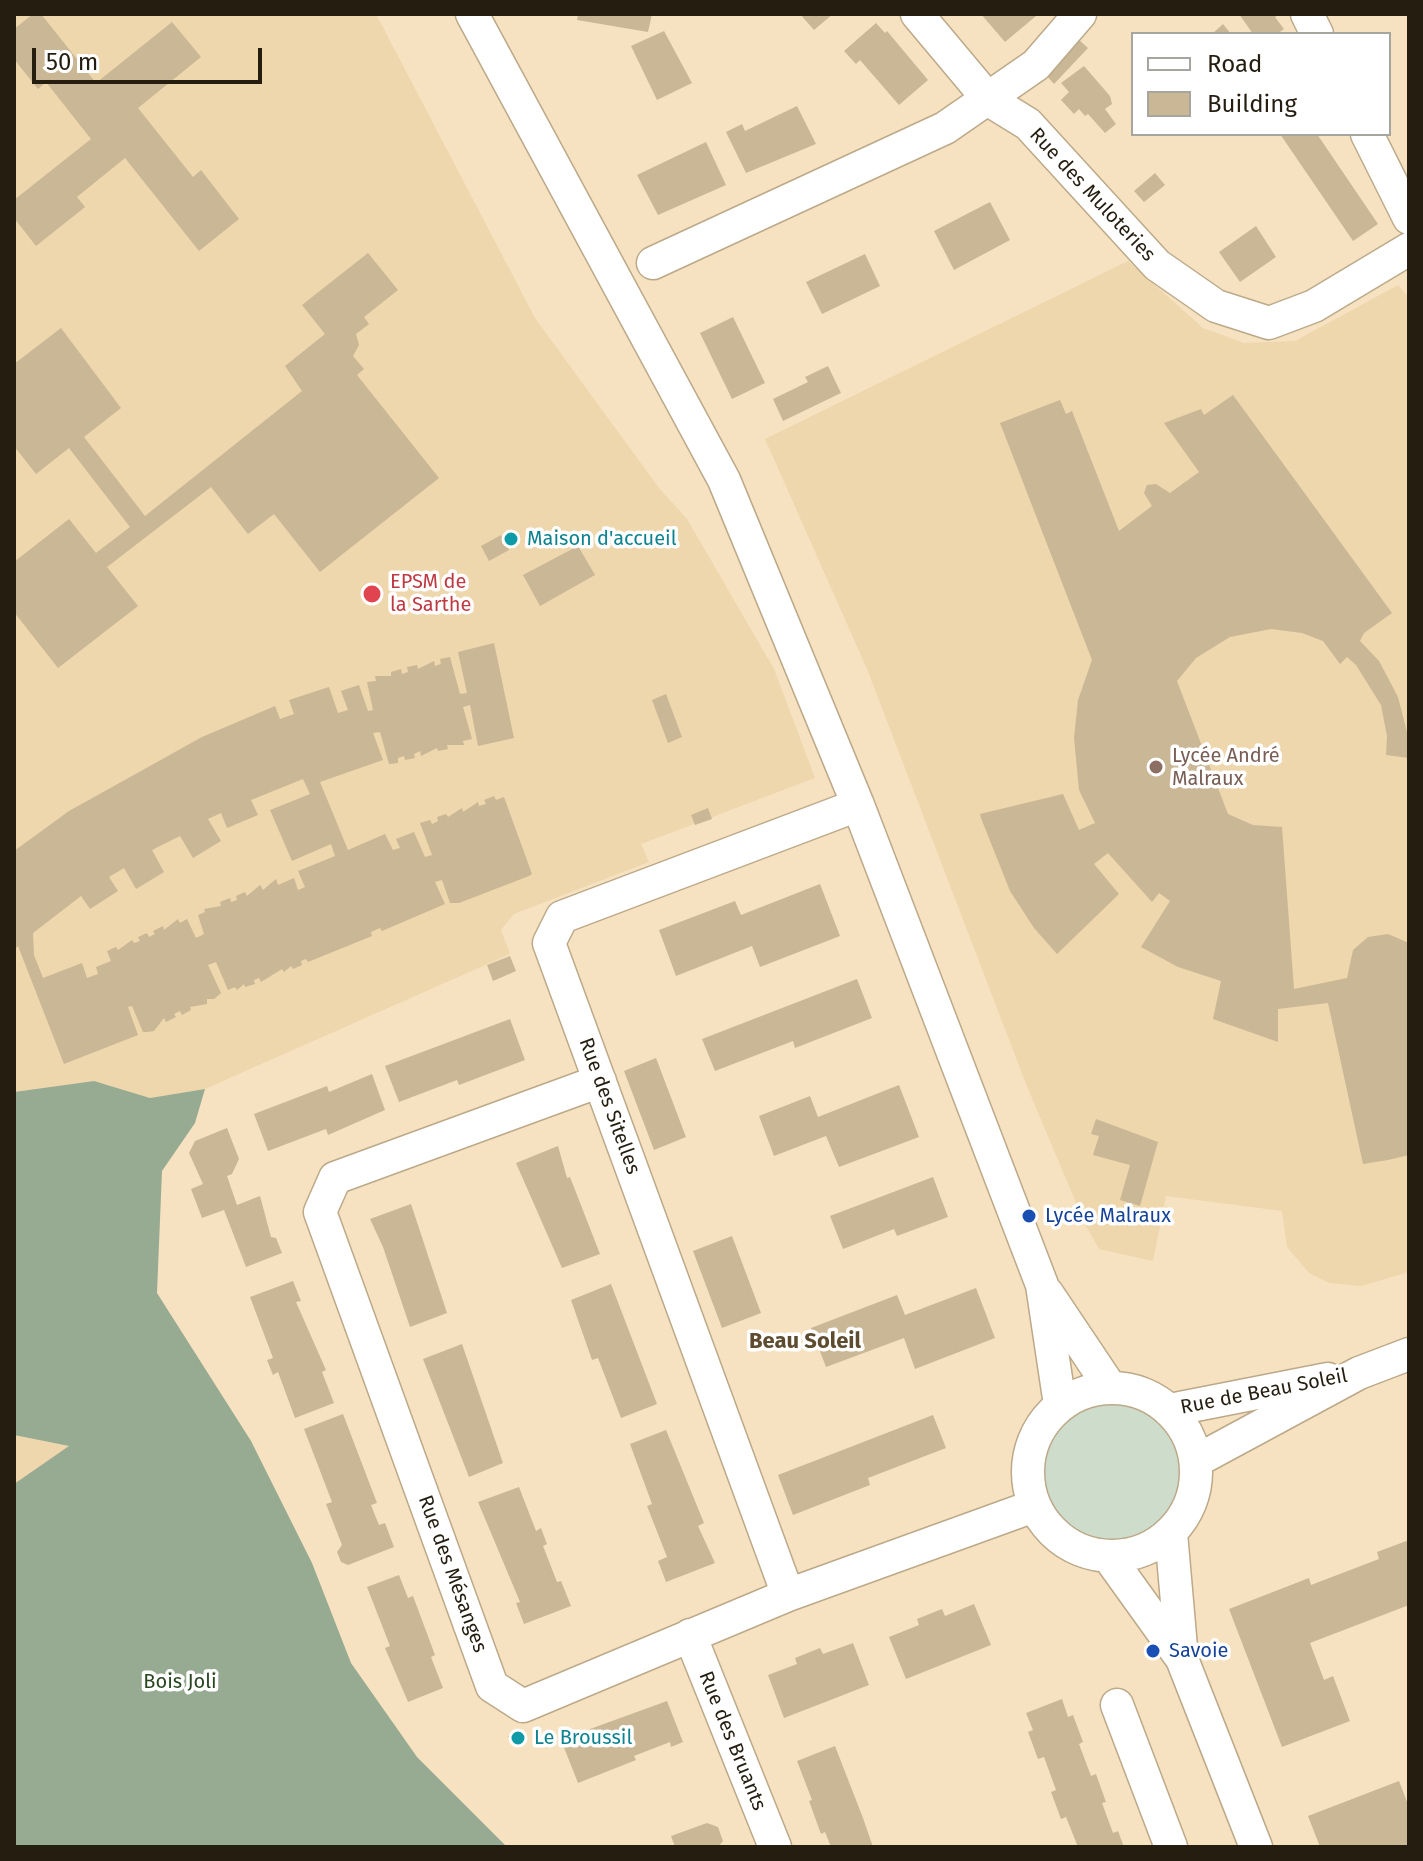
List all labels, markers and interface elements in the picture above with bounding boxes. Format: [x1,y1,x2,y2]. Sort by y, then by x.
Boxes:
scale bar [36,32,266,82]
legend [1131,32,1391,136]
text: 50 m [46,48,98,76]
text: Road [1207,50,1262,78]
text: Building [1207,90,1297,118]
street label: Rue des Muloteries [1024,123,1160,267]
place label: Maison d'accueil [527,527,677,551]
marker: Maison d'accueil [502,530,520,548]
place label: EPSM de la Sarthe [390,570,471,617]
marker: EPSM de la Sarthe [361,583,383,605]
place label: Lycée André Malraux [1172,744,1280,791]
marker: Lycée André Malraux [1147,758,1165,776]
street label: Rue des Sitelles [573,1034,645,1178]
place label: Lycée Malraux [1045,1204,1171,1228]
marker: Lycée Malraux [1020,1207,1038,1225]
district label: Beau Soleil [749,1329,861,1355]
street label: Rue de Beau Soleil [1179,1364,1349,1420]
street label: Rue des Mésanges [412,1492,492,1656]
place label: Savoie [1169,1639,1228,1663]
marker: Savoie [1144,1642,1162,1660]
street label: Rue des Bruants [693,1668,771,1814]
park label: Bois Joli [143,1670,217,1694]
place label: Le Broussil [534,1726,632,1750]
marker: Le Broussil [509,1729,527,1747]

